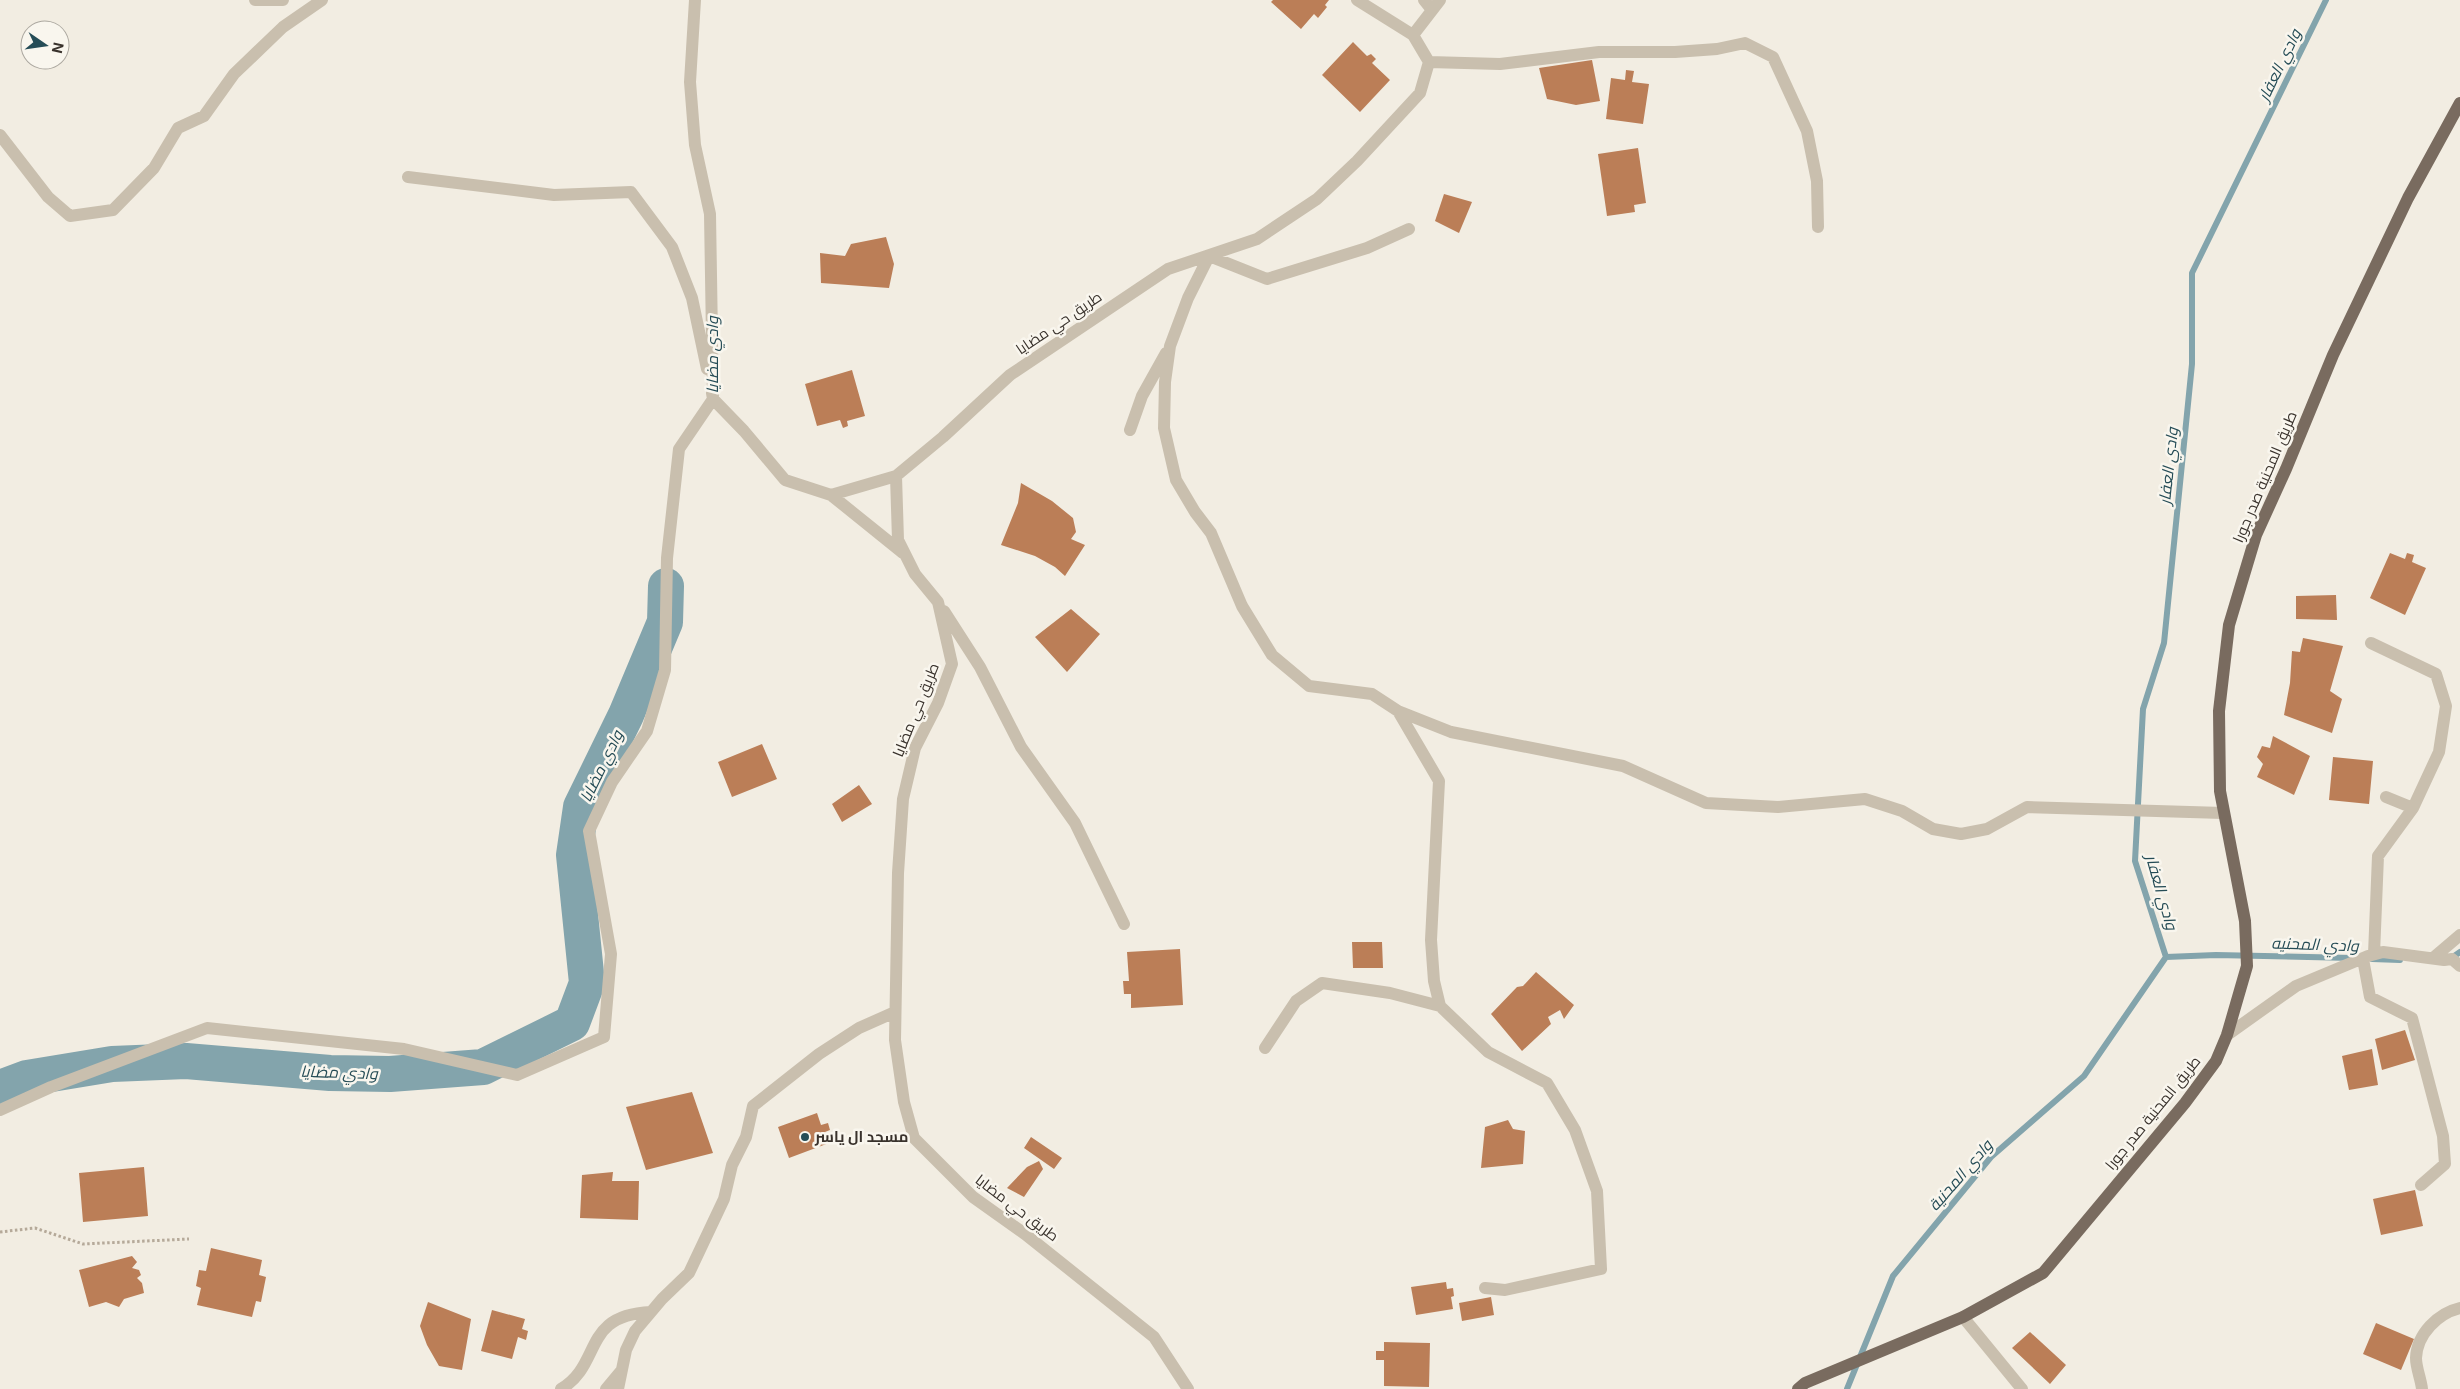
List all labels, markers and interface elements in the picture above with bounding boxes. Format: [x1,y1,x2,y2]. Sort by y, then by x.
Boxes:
north arrow [20,20,70,70]
water label: وادي العفار [2252,25,2308,107]
text: N [49,41,68,55]
street label: طريق حي مضايا [1012,287,1107,361]
water label: وادي مضايا [702,315,725,394]
street label: طريق المحنية صدر جورا [2228,408,2302,546]
water label: وادي العفار [2154,425,2185,508]
street label: طريق حي مضايا [888,660,946,761]
water label: وادي مضايا [575,726,630,806]
water label: وادي العفار [2138,850,2183,934]
water label: وادي المحنيه [2271,932,2360,959]
street label: طريق المحنية صدر جورا [2101,1052,2205,1174]
water label: وادي مضايا [300,1061,379,1086]
place label: مسجد ال ياسر [814,1127,908,1146]
marker: مسجد ال ياسر [799,1131,811,1143]
water label: وادي المحنية [1924,1134,1999,1217]
street label: طريق حي مضايا [970,1170,1063,1248]

